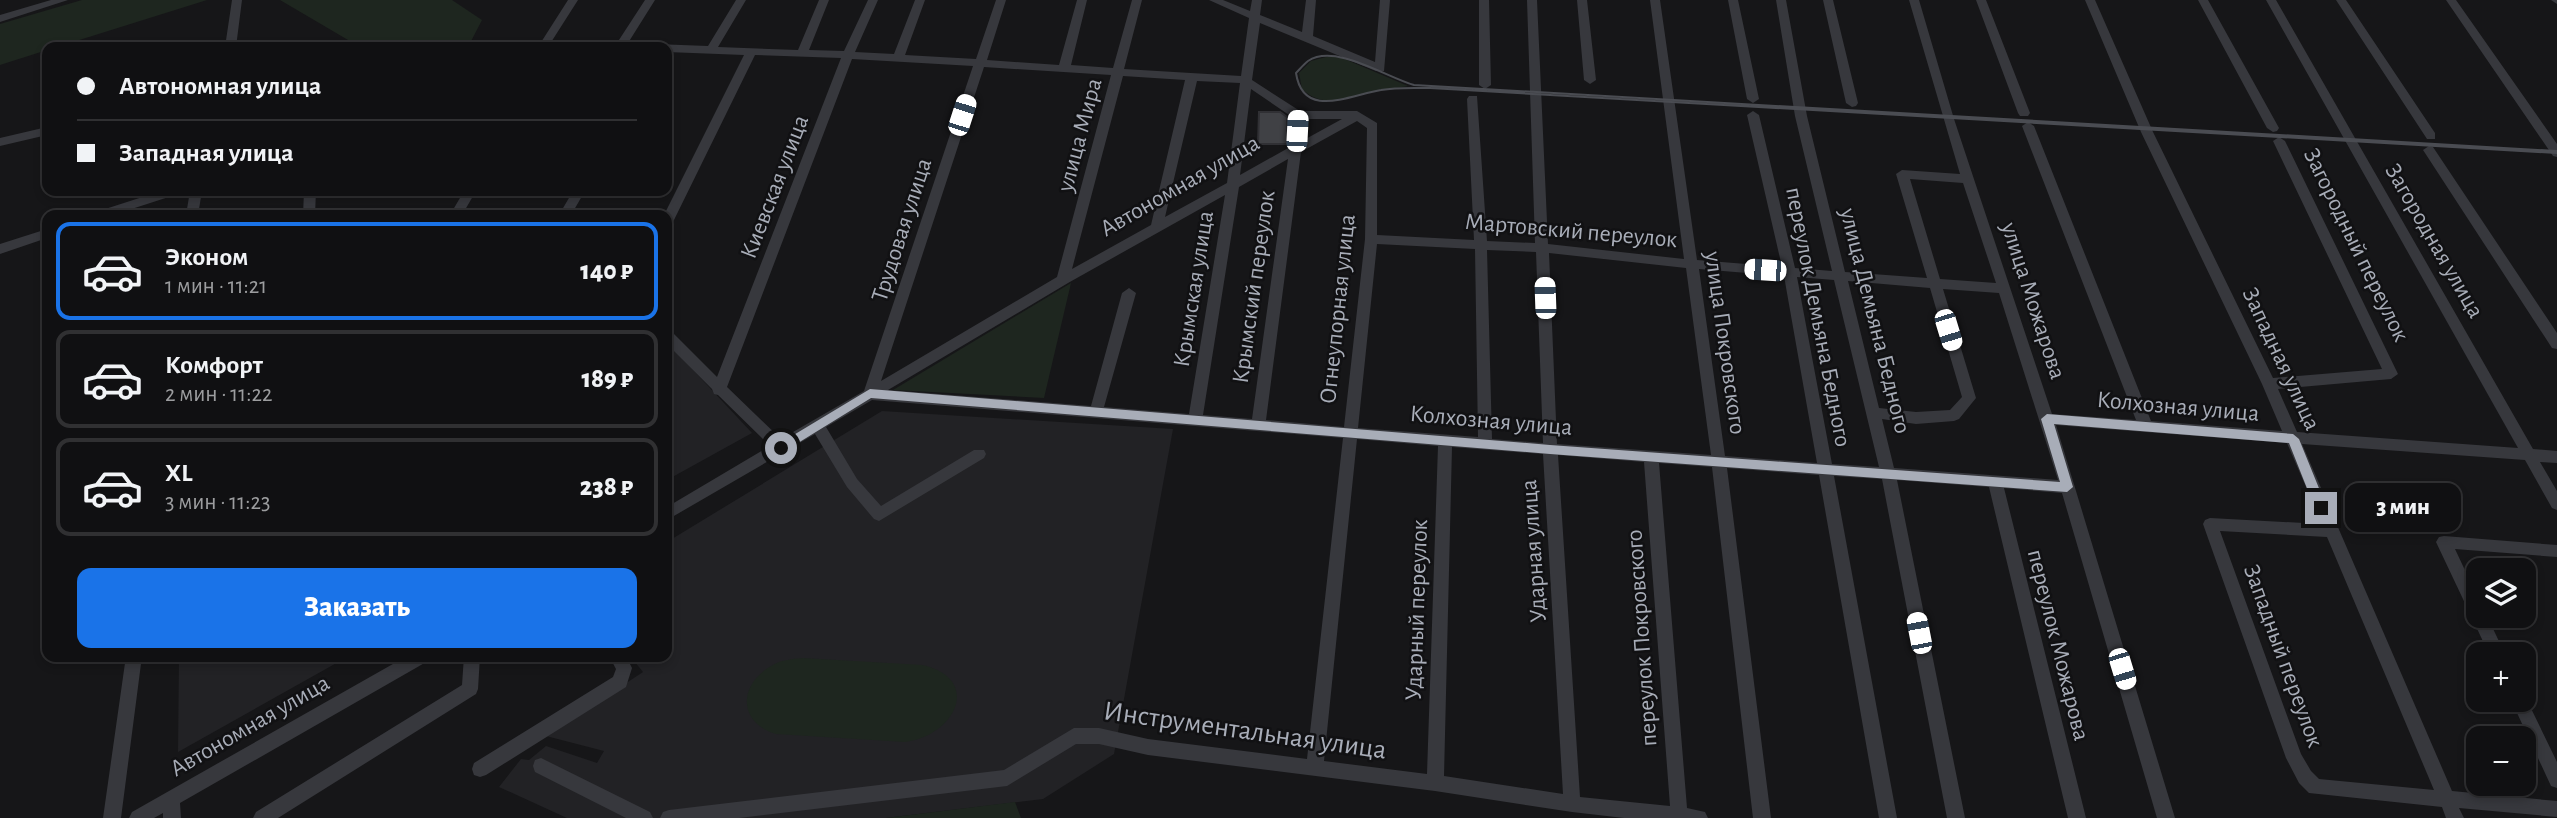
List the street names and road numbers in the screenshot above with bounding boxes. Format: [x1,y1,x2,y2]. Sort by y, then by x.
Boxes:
street label: улица Мира [1053,76,1107,195]
street label: Киевская улица [737,112,813,262]
street label: Автономная улица [1096,131,1264,241]
street label: Загородный переулок [2299,145,2413,345]
street label: Трудовая улица [868,155,936,305]
street label: Загородная улица [2380,160,2488,322]
street label: переулок Демьяна Бедного [1781,185,1855,449]
street label: Крымский переулок [1229,189,1279,385]
street label: улица Демьяна Бедного [1835,205,1915,436]
street label: Крымская улица [1170,209,1218,369]
street label: Мартовский переулок [1464,210,1678,252]
street label: Огнеупорная улица [1316,213,1360,405]
street label: улица Можарова [1996,219,2070,382]
street label: улица Покровского [1700,249,1750,436]
street label: Западная улица [2238,284,2324,434]
street label: Колхозная улица [2096,388,2260,426]
street label: Колхозная улица [1409,402,1573,440]
street label: Ударная улица [1517,479,1551,623]
street label: Ударный переулок [1402,519,1432,701]
street label: переулок Покровского [1622,529,1662,747]
street label: переулок Можарова [2023,547,2093,743]
street label: Западный переулок [2239,562,2327,750]
street label: Автономная улица [166,671,334,781]
street label: Инструментальная улица [1102,697,1389,765]

